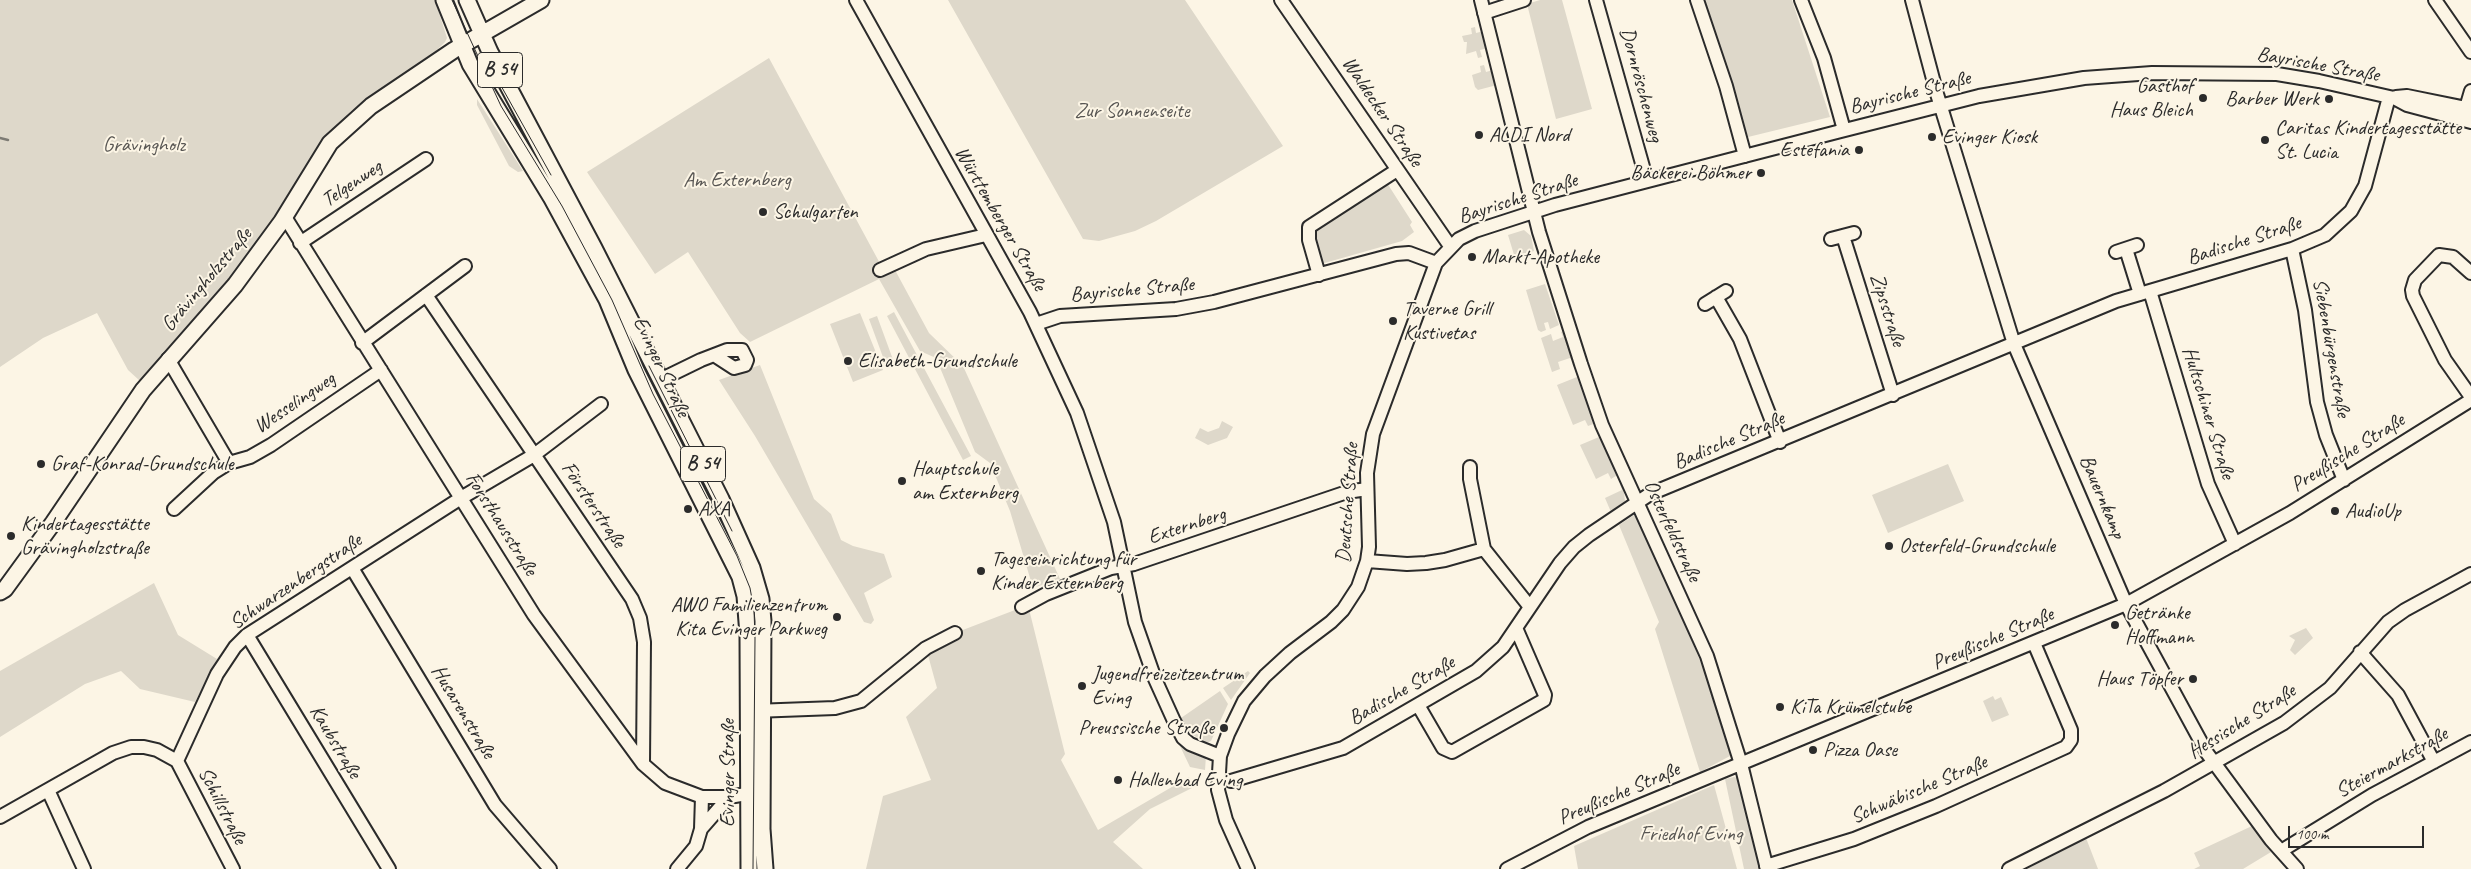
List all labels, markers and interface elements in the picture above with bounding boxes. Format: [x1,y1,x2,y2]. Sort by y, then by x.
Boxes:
street label: Dornröschenweg [1614,25,1668,145]
street label: Bayrische Straße [2255,42,2381,88]
road number: B 54 [478,52,522,88]
street label: Waldecker Straße [1336,52,1428,172]
street label: Bayrische Straße [1847,66,1973,120]
place label: Gasthof Haus Bleich [2110,73,2193,123]
place label: Barber Werk [2225,86,2319,112]
marker: Gasthof Haus Bleich [2197,92,2209,104]
marker: Barber Werk [2323,93,2335,105]
park label: Zur Sonnenseite [1074,98,1190,124]
place label: Caritas Kindertagesstätte St. Lucia [2275,115,2461,165]
place label: ALDI Nord [1489,122,1570,148]
place label: Evinger Kiosk [1942,124,2037,150]
marker: ALDI Nord [1473,129,1485,141]
marker: Evinger Kiosk [1926,131,1938,143]
park label: Grävingholz [103,132,185,158]
marker: Caritas Kindertagesstätte St. Lucia [2259,134,2271,146]
place label: Estefania [1780,137,1849,163]
street label: Württemberger Straße [948,142,1052,296]
marker: Estefania [1853,144,1865,156]
street label: Telgenweg [317,155,387,213]
place label: Bäckerei Böhmer [1630,160,1751,186]
park label: Am Externberg [683,167,791,193]
marker: Bäckerei Böhmer [1755,167,1767,179]
street label: Bayrische Straße [1455,168,1581,230]
place label: Schulgarten [773,199,858,225]
marker: Schulgarten [757,206,769,218]
street label: Badische Straße [2184,211,2304,271]
street label: Grävingholzstraße [156,223,258,337]
place label: Markt-Apotheke [1482,244,1599,270]
marker: Markt-Apotheke [1466,251,1478,263]
street label: Zipsstraße [1863,270,1911,350]
street label: Bayrische Straße [1069,272,1195,308]
street label: Siebenbürgenstraße [2306,277,2356,419]
place label: Taverne Grill Kustivetas [1403,296,1491,346]
street label: Evinger Straße [627,313,695,421]
marker: Taverne Grill Kustivetas [1387,315,1399,327]
street label: Hultschiner Straße [2176,344,2240,482]
place label: Elisabeth-Grundschule [858,348,1017,374]
marker: Elisabeth-Grundschule [842,355,854,367]
street label: Wesselingweg [249,367,341,439]
street label: Badische Straße [1670,406,1788,476]
street label: Preußische Straße [2286,408,2410,498]
street label: Deutsche Straße [1331,442,1365,564]
road number: B 54 [680,446,726,482]
place label: Graf-Konrad-Grundschule [51,451,234,477]
street label: Bauernkamp [2073,451,2131,543]
place label: Hauptschule am Externberg [912,456,1018,506]
street label: Försterstraße [555,457,631,553]
marker: Graf-Konrad-Grundschule [35,458,47,470]
street label: Forsthausstraße [459,468,543,580]
marker: Hauptschule am Externberg [896,475,908,487]
street label: Osterfeldstraße [1637,476,1707,586]
place label: AXA [698,496,730,522]
place label: AudioUp [2345,498,2401,524]
street label: Externberg [1145,502,1229,550]
marker: AXA [682,503,694,515]
marker: AudioUp [2329,505,2341,517]
place label: Kindertagesstätte Grävingholzstraße [21,511,149,561]
street label: Schwarzenbergstraße [225,528,367,636]
marker: Kindertagesstätte Grävingholzstraße [5,530,17,542]
place label: Osterfeld-Grundschule [1899,533,2055,559]
marker: Osterfeld-Grundschule [1883,540,1895,552]
place label: Tageseinrichtung für Kinder Externberg [991,546,1136,596]
marker: Tageseinrichtung für Kinder Externberg [975,565,987,577]
place label: AWO Familienzentrum Kita Evinger Parkweg [671,592,827,642]
place label: Getränke Hoffmann [2125,600,2194,650]
street label: Preußische Straße [1928,602,2058,676]
marker: AWO Familienzentrum Kita Evinger Parkweg [831,611,843,623]
marker: Getränke Hoffmann [2109,619,2121,631]
street label: Badische Straße [1344,650,1460,732]
street label: Husarenstraße [425,660,501,764]
place label: Jugendfreizeitzentrum Eving [1092,661,1243,711]
place label: Haus Töpfer [2097,666,2183,692]
marker: Haus Töpfer [2187,673,2199,685]
street label: Hessische Straße [2183,679,2301,765]
marker: Jugendfreizeitzentrum Eving [1076,680,1088,692]
place label: KiTa Krümelstube [1790,694,1911,720]
street label: Kaubstraße [303,701,367,783]
marker: KiTa Krümelstube [1774,701,1786,713]
place label: Preussische Straße [1078,715,1214,741]
street label: Evinger Straße [715,719,741,827]
marker: Preussische Straße [1218,722,1230,734]
street label: Steiermarkstraße [2332,722,2452,804]
place label: Pizza Oase [1823,737,1897,763]
marker: Pizza Oase [1807,744,1819,756]
street label: Schwäbische Straße [1847,750,1991,830]
street label: Preußische Straße [1554,757,1684,831]
street label: Schillstraße [192,763,252,849]
place label: Hallenbad Eving [1128,767,1242,793]
marker: Hallenbad Eving [1112,774,1124,786]
scale bar [2291,816,2427,848]
park label: Friedhof Eving [1639,821,1743,847]
text: 100 m [2296,825,2328,844]

